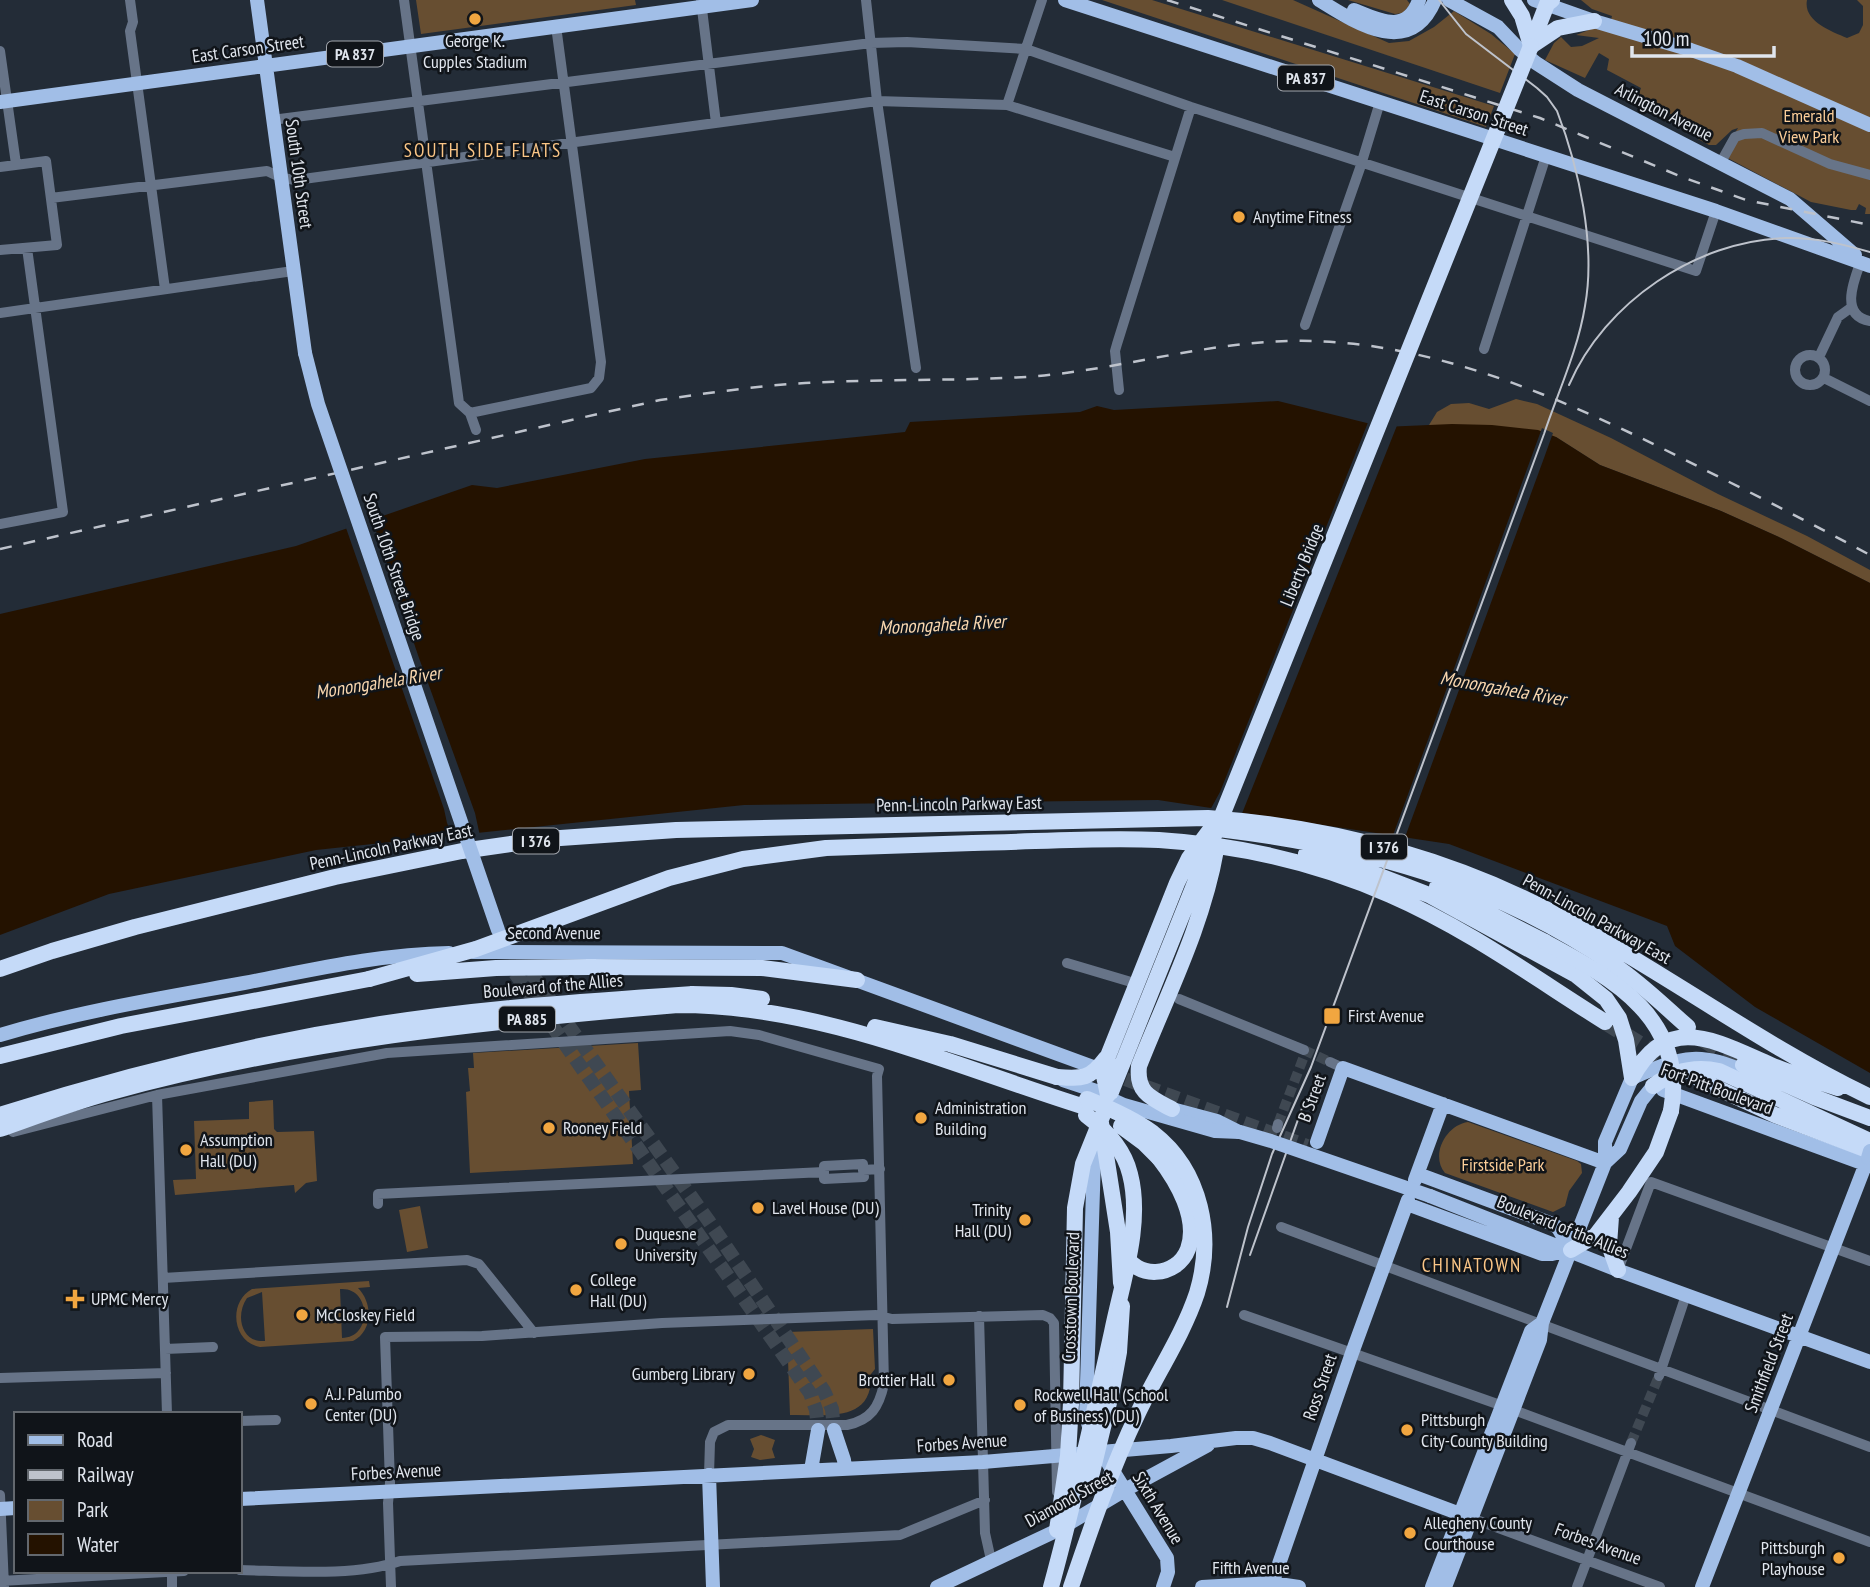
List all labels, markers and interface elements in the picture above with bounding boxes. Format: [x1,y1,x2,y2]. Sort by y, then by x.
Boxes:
marker: George K. Cupples Stadium [467,11,483,27]
scale bar [1632,14,1774,58]
text: 100 m [1643,25,1689,52]
street label: East Carson Street [190,29,305,68]
place label: George K. Cupples Stadium [423,29,527,73]
road number: PA 837 [327,42,383,66]
road number: PA 837 [1278,66,1334,90]
street label: Arlington Avenue [1612,77,1717,146]
street label: East Carson Street [1417,84,1531,141]
park label: Emerald View Park [1778,104,1839,148]
street label: South 10th Street [280,118,319,230]
district label: SOUTH SIDE FLATS [404,138,562,162]
place label: Anytime Fitness [1253,205,1352,228]
marker: Anytime Fitness [1231,209,1247,225]
street label: South 10th Street Bridge [358,490,430,644]
street label: Liberty Bridge [1275,520,1329,610]
water label: Monongahela River [878,609,1009,639]
water label: Monongahela River [313,660,445,704]
water label: Monongahela River [1438,665,1570,711]
street label: Penn-Lincoln Parkway East [876,791,1042,816]
street label: Penn-Lincoln Parkway East [307,818,474,875]
road number: I 376 [513,828,559,854]
road number: I 376 [1361,834,1407,860]
street label: Penn-Lincoln Parkway East [1519,868,1675,969]
street label: Second Avenue [507,921,601,944]
street label: Boulevard of the Allies [482,968,624,1003]
place label: First Avenue [1348,1004,1424,1027]
marker: First Avenue [1322,1006,1342,1026]
road number: PA 885 [499,1007,555,1032]
street label: Fort Pitt Boulevard [1658,1058,1776,1119]
street label: B Street [1292,1071,1331,1125]
place label: Administration Building [935,1096,1026,1140]
marker: Administration Building [913,1110,929,1126]
place label: Rooney Field [563,1116,642,1139]
marker: Rooney Field [541,1120,557,1136]
place label: Assumption Hall (DU) [200,1128,273,1172]
marker: Assumption Hall (DU) [178,1142,194,1158]
park label: Firstside Park [1461,1153,1545,1176]
street label: Boulevard of the Allies [1494,1190,1632,1263]
place label: Lavel House (DU) [772,1196,879,1219]
place label: Trinity Hall (DU) [955,1198,1012,1242]
marker: Lavel House (DU) [750,1200,766,1216]
marker: Trinity Hall (DU) [1017,1212,1033,1228]
place label: Duquesne University [635,1222,697,1266]
street label: Crosstown Boulevard [1057,1232,1084,1362]
marker: Duquesne University [613,1236,629,1252]
district label: CHINATOWN [1422,1253,1522,1277]
place label: College Hall (DU) [590,1268,647,1312]
marker: College Hall (DU) [568,1282,584,1298]
place label: UPMC Mercy [91,1287,169,1310]
marker: UPMC Mercy [65,1289,85,1309]
place label: McCloskey Field [316,1303,415,1326]
marker: McCloskey Field [294,1307,310,1323]
street label: Smithfield Street [1739,1310,1798,1416]
street label: Ross Street [1297,1350,1342,1423]
place label: Gumberg Library [632,1362,735,1385]
marker: Gumberg Library [741,1366,757,1382]
place label: Brottier Hall [859,1368,936,1391]
marker: Brottier Hall [941,1372,957,1388]
place label: A.J. Palumbo Center (DU) [325,1382,402,1426]
place label: Rockwell Hall (School of Business) (DU) [1034,1383,1169,1427]
marker: A.J. Palumbo Center (DU) [303,1396,319,1412]
marker: Rockwell Hall (School of Business) (DU) [1012,1397,1028,1413]
place label: Pittsburgh City-County Building [1421,1408,1548,1452]
legend [14,1412,242,1573]
marker: Pittsburgh City-County Building [1399,1422,1415,1438]
text: Road [77,1426,113,1453]
street label: Forbes Avenue [916,1428,1008,1457]
street label: Forbes Avenue [350,1458,442,1485]
text: Railway [77,1461,134,1488]
street label: Diamond Street [1021,1465,1117,1532]
street label: Sixth Avenue [1128,1467,1189,1548]
text: Park [77,1496,108,1523]
place label: Allegheny County Courthouse [1424,1511,1532,1555]
street label: Forbes Avenue [1552,1517,1645,1570]
marker: Allegheny County Courthouse [1402,1525,1418,1541]
text: Water [77,1531,119,1558]
place label: Pittsburgh Playhouse [1761,1536,1825,1580]
marker: Pittsburgh Playhouse [1831,1550,1847,1566]
street label: Fifth Avenue [1212,1556,1290,1579]

